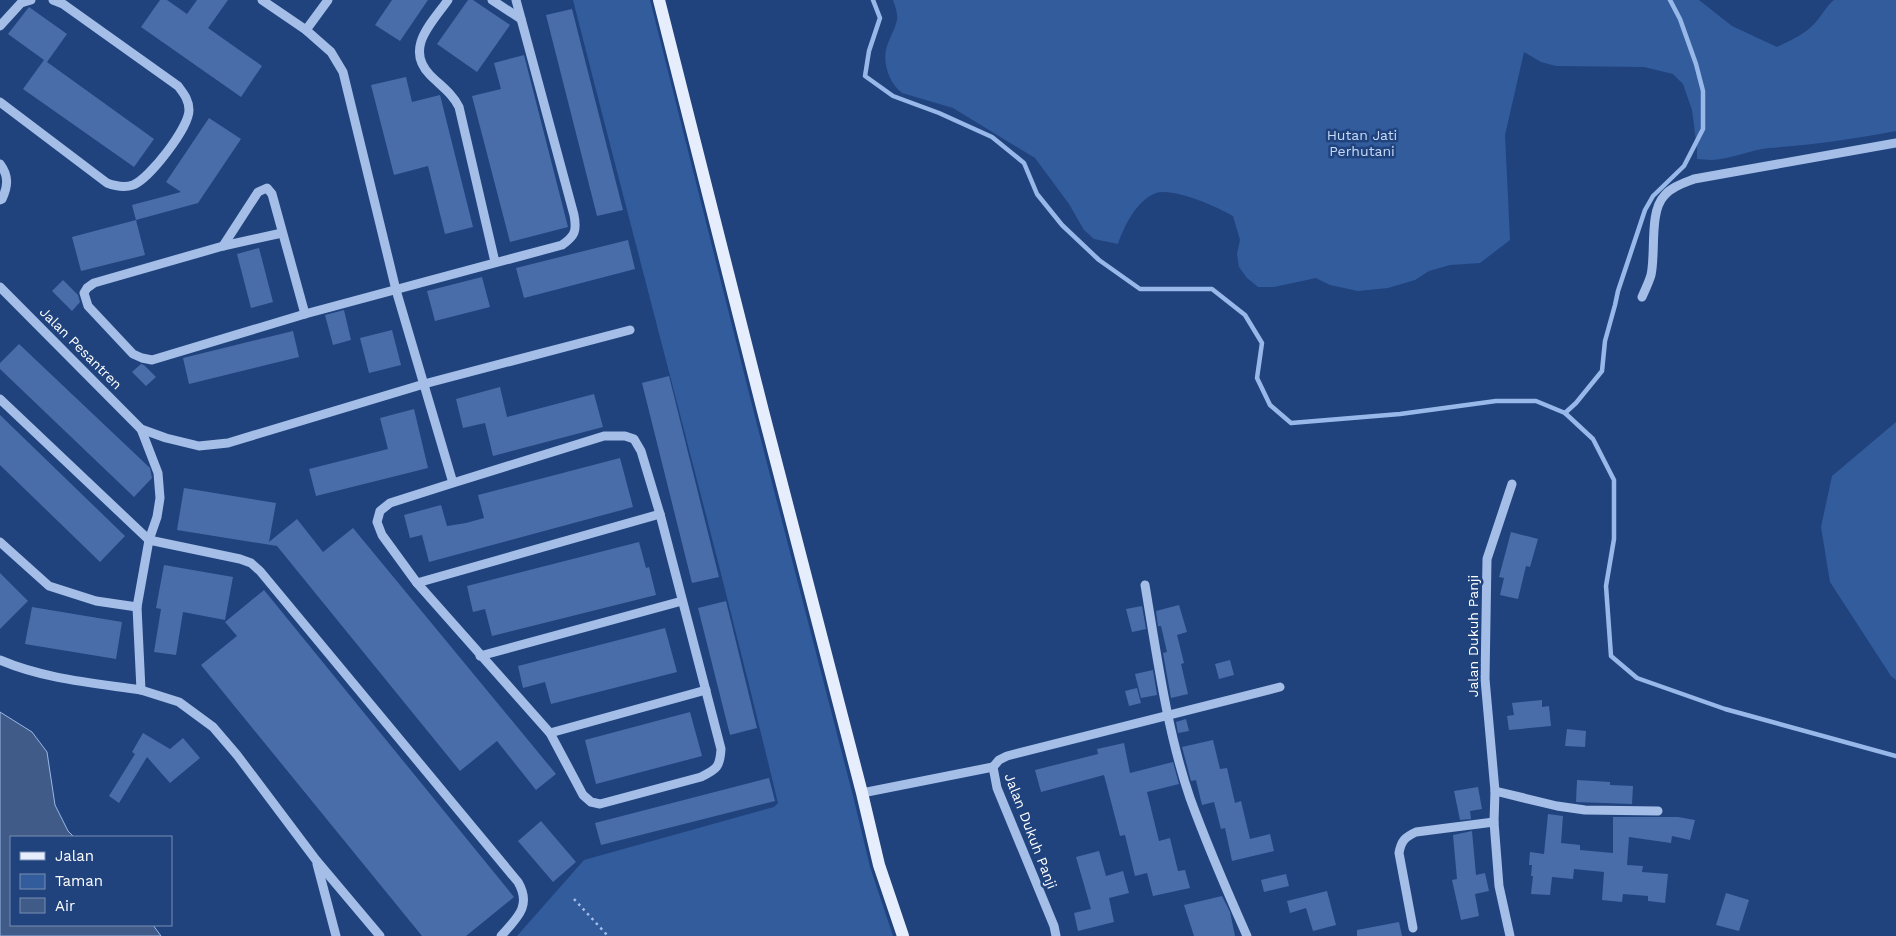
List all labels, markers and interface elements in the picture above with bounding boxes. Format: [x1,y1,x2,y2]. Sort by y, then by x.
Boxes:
park label: Hutan Jati Perhutani [1327,127,1397,159]
street label: Jalan Pesantren [37,304,125,392]
street label: Jalan Dukuh Panji [1465,575,1481,697]
street label: Jalan Dukuh Panji [1002,771,1060,891]
legend [10,836,172,926]
text: Jalan [55,847,94,865]
text: Taman [55,872,103,890]
text: Air [55,897,75,915]

